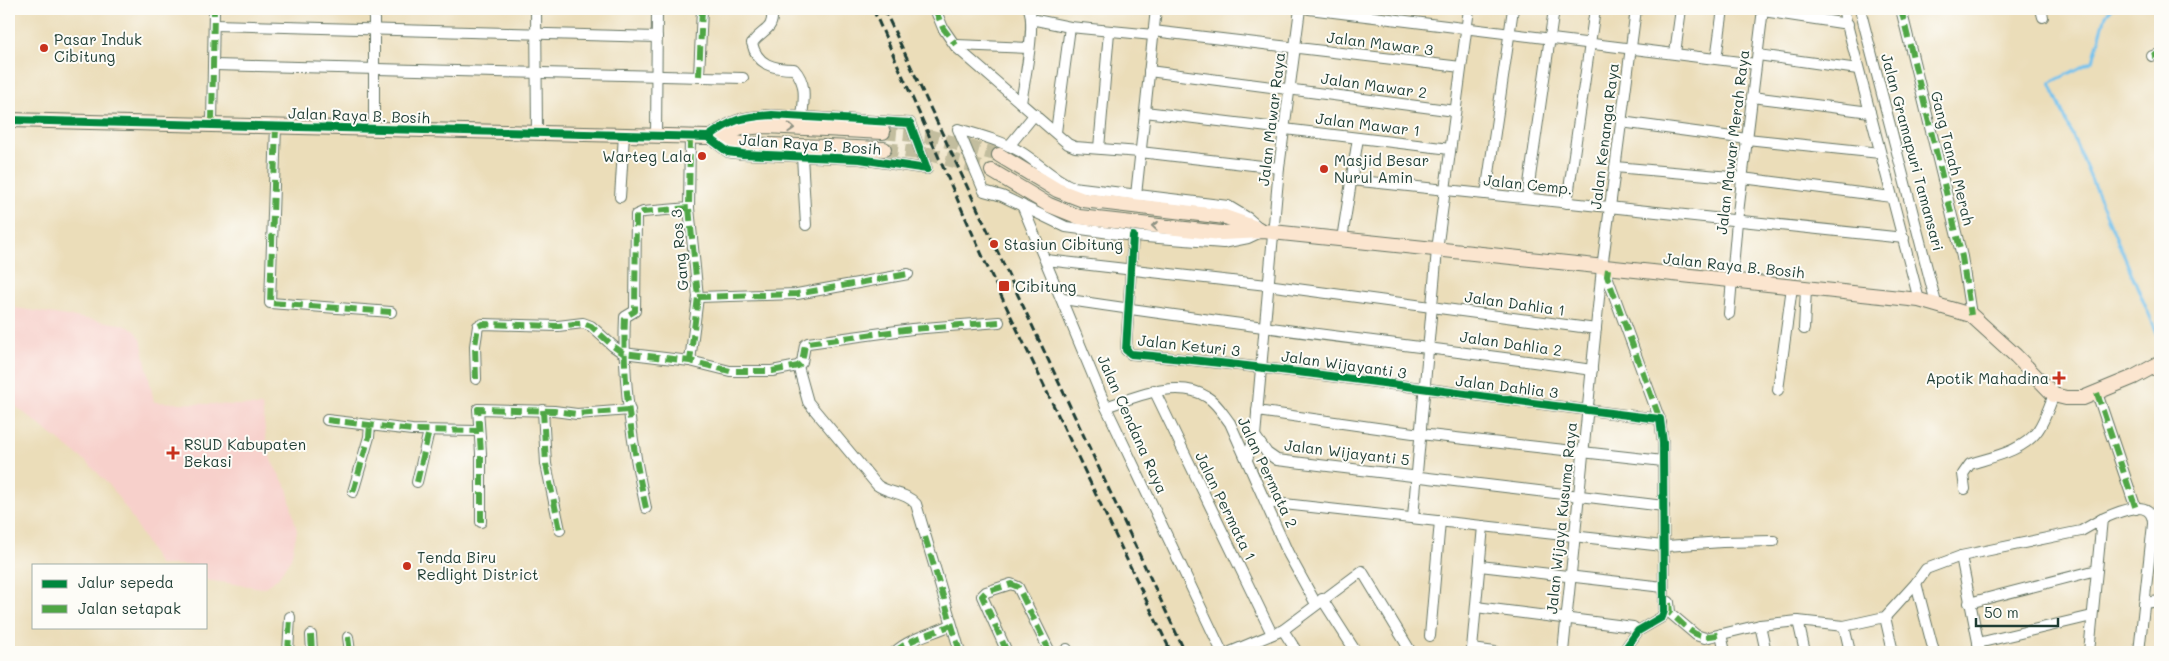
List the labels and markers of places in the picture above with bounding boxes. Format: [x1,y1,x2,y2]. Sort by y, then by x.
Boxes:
place label: Pasar Induk Cibitung [54,29,142,66]
marker: Pasar Induk Cibitung [38,42,50,54]
place label: Warteg Lala [602,146,692,166]
marker: Warteg Lala [696,150,708,162]
place label: Masjid Besar Nurul Amin [1334,150,1429,187]
marker: Masjid Besar Nurul Amin [1318,163,1330,175]
place label: Stasiun Cibitung [1004,234,1123,254]
marker: Stasiun Cibitung [988,238,1000,250]
place label: Cibitung [1015,276,1077,296]
marker: Cibitung [997,279,1011,293]
place label: Apotik Mahadina [1926,368,2049,388]
marker: Apotik Mahadina [2053,372,2065,384]
place label: RSUD Kabupaten Bekasi [184,434,306,471]
marker: RSUD Kabupaten Bekasi [166,446,180,460]
place label: Tenda Biru Redlight District [417,547,539,584]
marker: Tenda Biru Redlight District [401,560,413,572]

